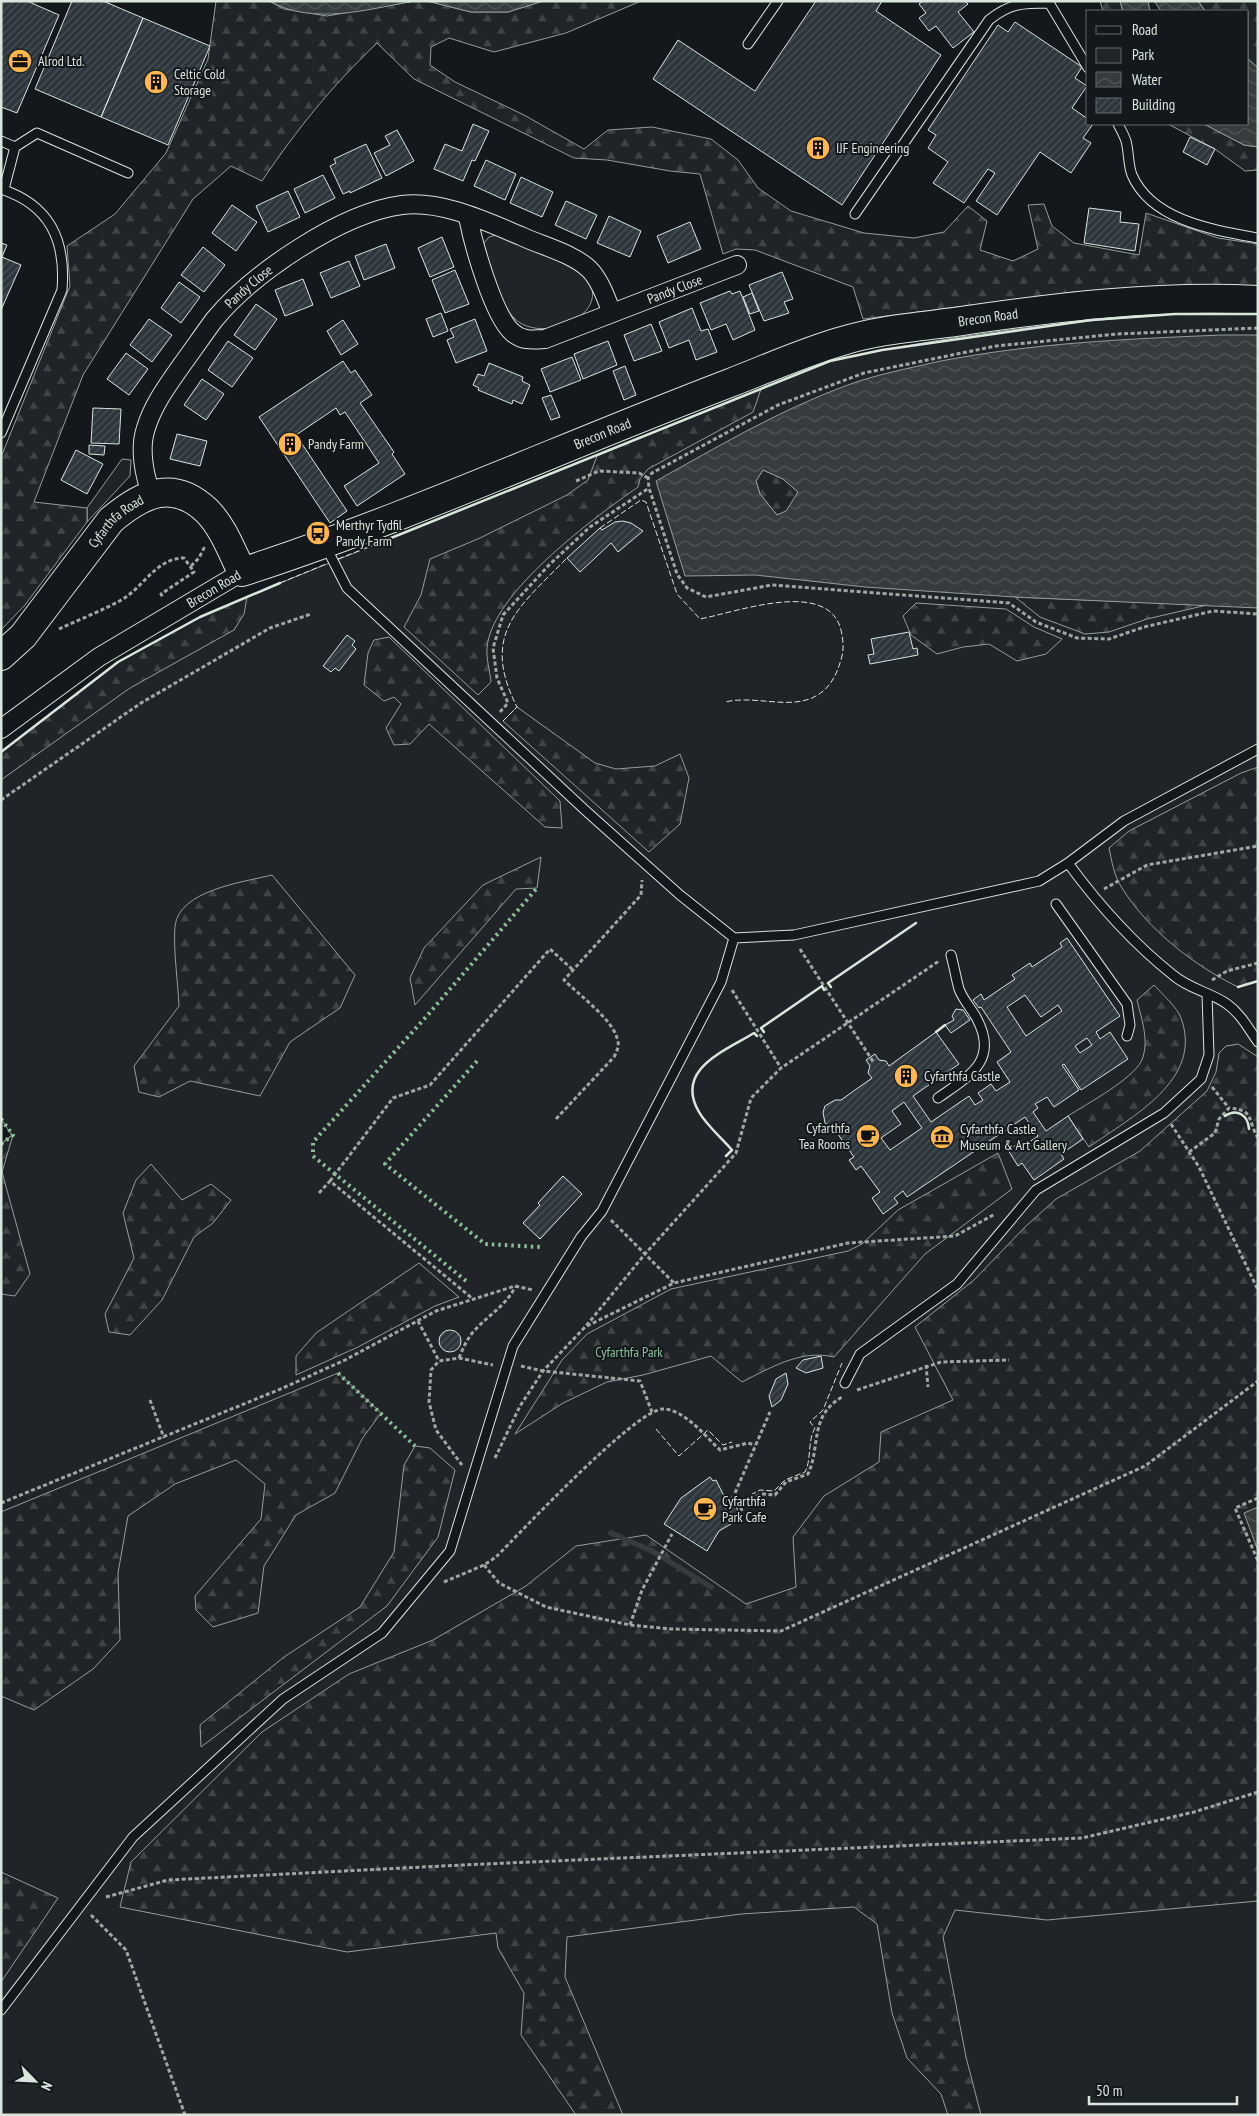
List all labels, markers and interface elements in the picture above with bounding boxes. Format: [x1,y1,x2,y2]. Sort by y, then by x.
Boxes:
legend [1086,10,1249,125]
text: Road [1132,20,1158,39]
text: Park [1132,45,1154,64]
office icon: Alrod Ltd. [7,48,33,74]
place label: Alrod Ltd. [38,52,85,70]
place label: Celtic Cold Storage [174,65,225,99]
building icon: Celtic Cold Storage [143,69,169,95]
text: Water [1132,70,1163,89]
text: Building [1132,95,1175,114]
building icon: IJF Engineering [805,135,831,161]
place label: IJF Engineering [836,139,909,157]
street label: Pandy Close [221,261,276,312]
street label: Pandy Close [644,270,705,308]
street label: Brecon Road [957,304,1019,330]
street label: Brecon Road [571,414,634,453]
building icon: Pandy Farm [277,431,303,457]
place label: Pandy Farm [308,435,364,453]
street label: Cyfarthfa Road [84,491,147,551]
place label: Merthyr Tydfil Pandy Farm [336,516,403,550]
bus stop icon: Merthyr Tydfil Pandy Farm [305,520,331,546]
street label: Brecon Road [183,566,244,612]
building icon: Cyfarthfa Castle [893,1063,919,1089]
place label: Cyfarthfa Castle [924,1067,1000,1085]
place label: Cyfarthfa Tea Rooms [799,1119,850,1153]
place label: Cyfarthfa Castle Museum & Art Gallery [960,1120,1068,1154]
cafe icon: Cyfarthfa Tea Rooms [855,1123,881,1149]
museum icon: Cyfarthfa Castle Museum & Art Gallery [929,1124,955,1150]
park label: Cyfarthfa Park [595,1343,663,1361]
place label: Cyfarthfa Park Cafe [722,1492,767,1526]
cafe icon: Cyfarthfa Park Cafe [692,1496,718,1522]
north arrow [10,2056,60,2106]
scale bar [1089,2074,1236,2106]
text: N [37,2079,57,2093]
text: 50 m [1096,2081,1122,2100]

